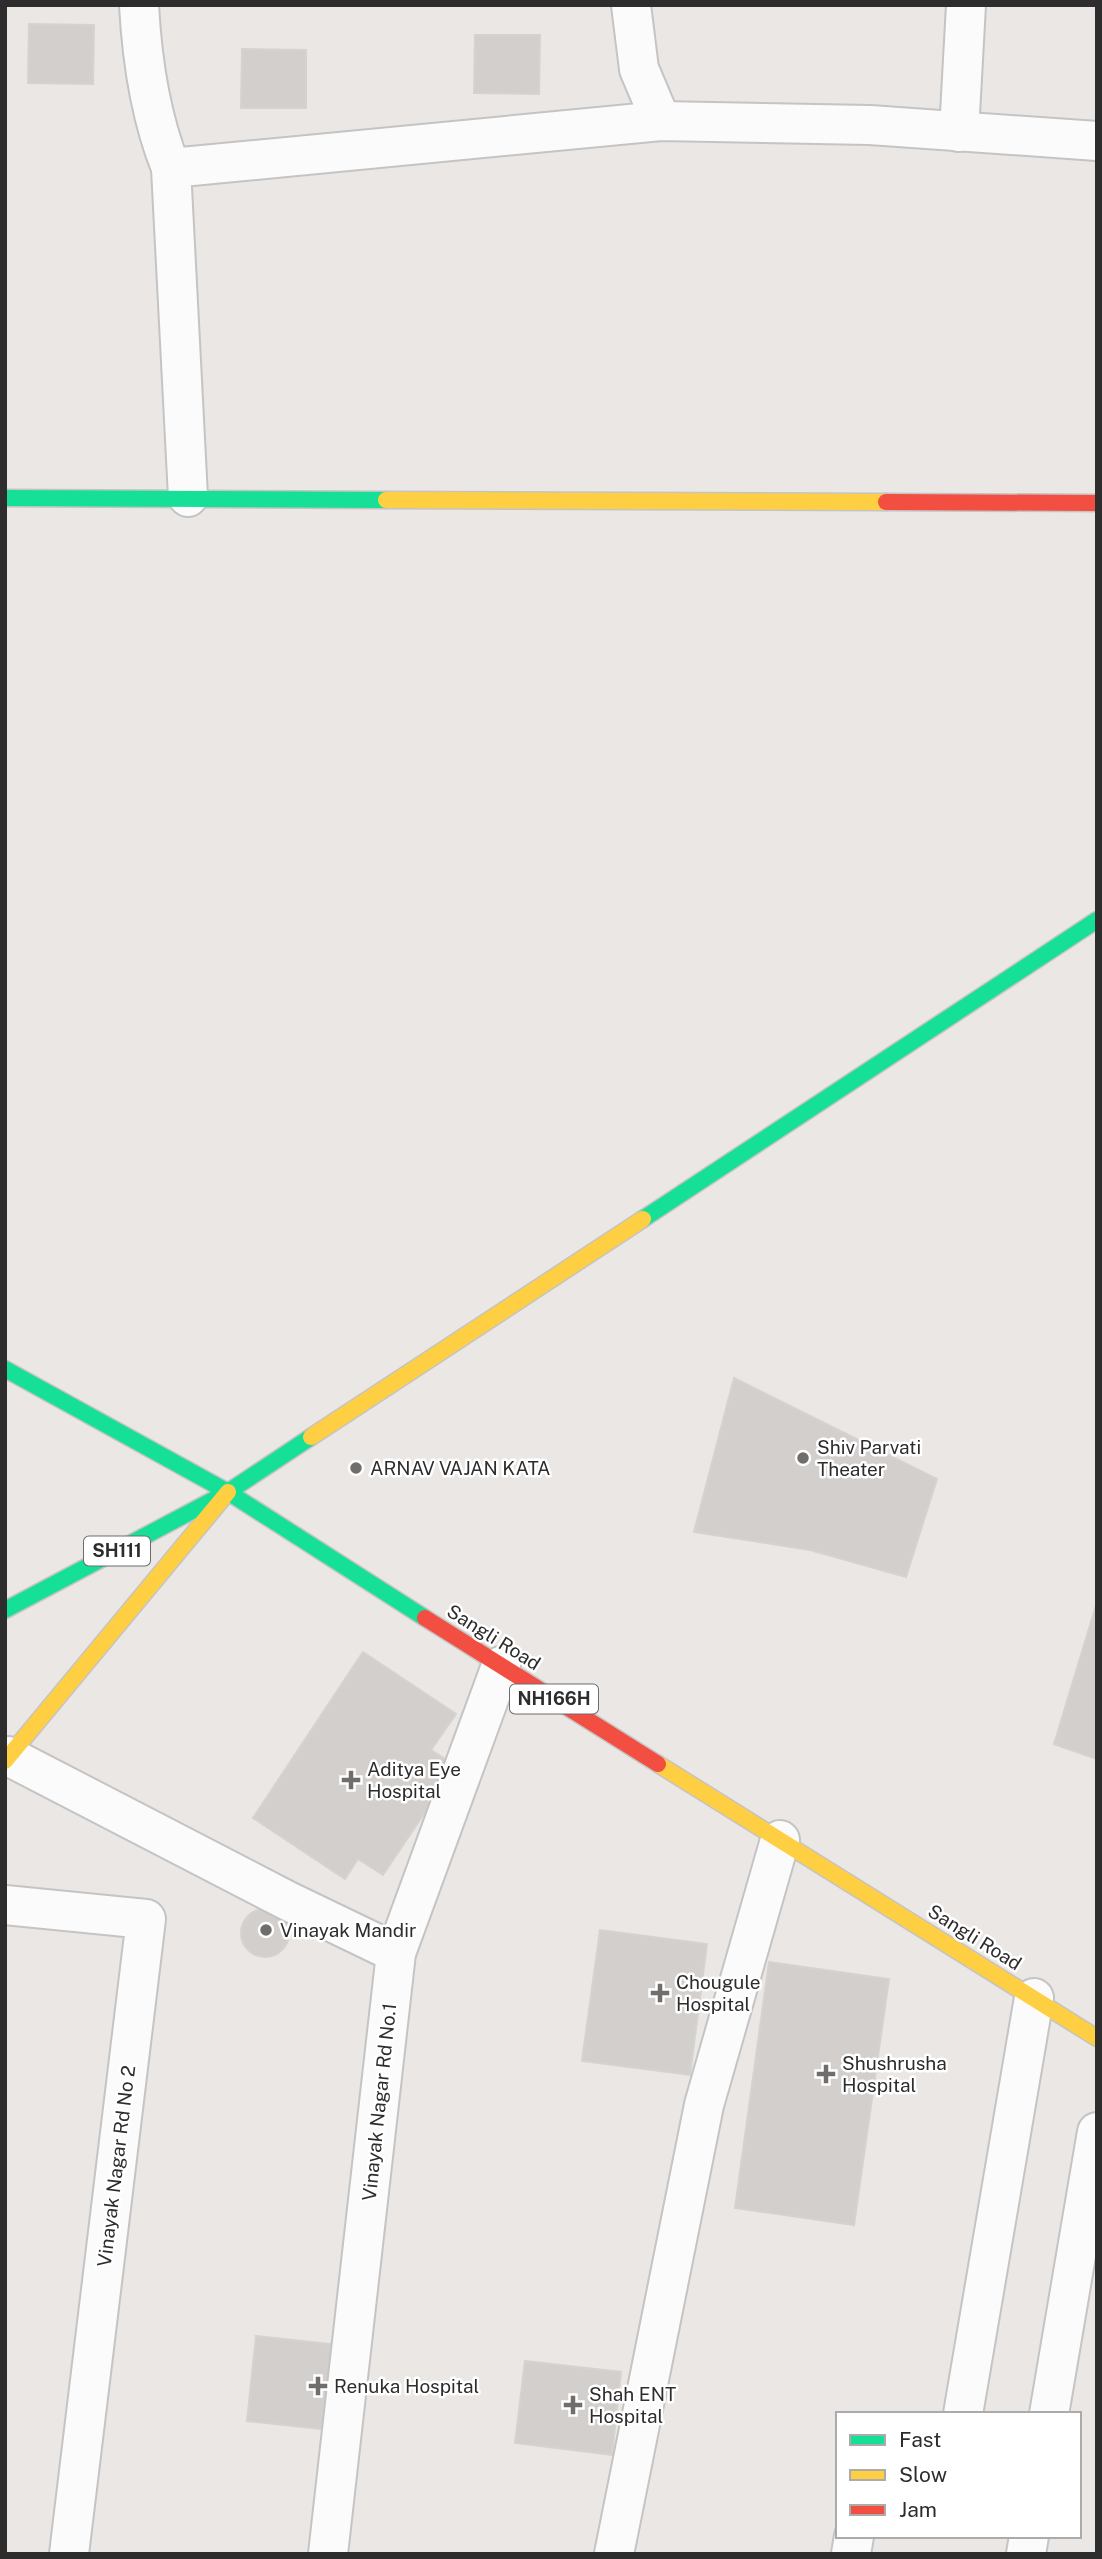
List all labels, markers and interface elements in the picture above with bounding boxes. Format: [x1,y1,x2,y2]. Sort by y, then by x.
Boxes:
place label: Shiv Parvati Theater [817,1436,921,1480]
marker: Shiv Parvati Theater [795,1450,811,1466]
place label: ARNAV VAJAN KATA [370,1457,550,1479]
marker: ARNAV VAJAN KATA [348,1460,364,1476]
road number: SH111 [84,1536,150,1566]
street label: Sangli Road [443,1600,545,1674]
road number: NH166H [510,1684,598,1714]
place label: Aditya Eye Hospital [367,1758,461,1802]
marker: Aditya Eye Hospital [341,1770,361,1790]
street label: Sangli Road [924,1900,1026,1974]
place label: Vinayak Mandir [280,1919,416,1941]
marker: Vinayak Mandir [258,1922,274,1938]
place label: Chougule Hospital [676,1971,761,2015]
marker: Chougule Hospital [650,1983,670,2003]
street label: Vinayak Nagar Rd No.1 [358,2002,400,2202]
place label: Shushrusha Hospital [842,2052,947,2096]
street label: Vinayak Nagar Rd No 2 [93,2064,139,2268]
marker: Shushrusha Hospital [816,2064,836,2084]
place label: Renuka Hospital [334,2375,479,2397]
marker: Renuka Hospital [308,2376,328,2396]
place label: Shah ENT Hospital [589,2383,676,2427]
marker: Shah ENT Hospital [563,2395,583,2415]
legend [836,2412,1081,2538]
text: Fast [899,2427,941,2452]
text: Slow [899,2462,947,2487]
text: Jam [899,2497,937,2522]

